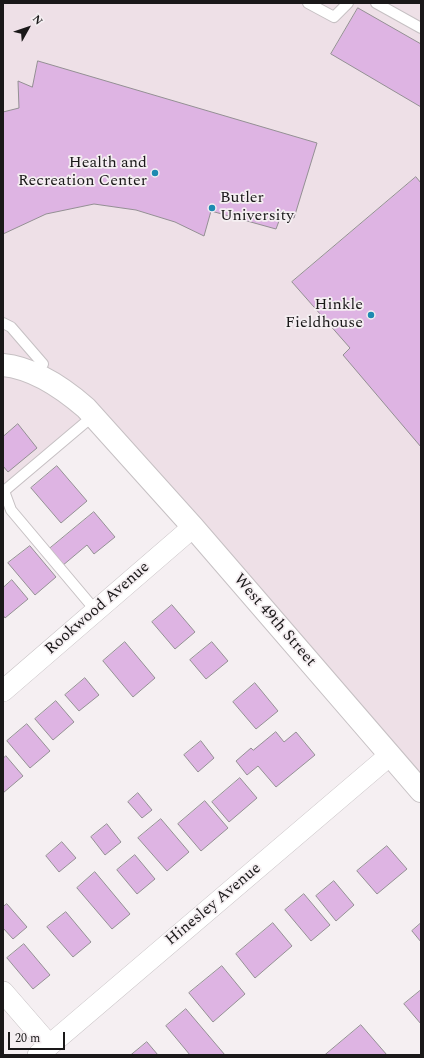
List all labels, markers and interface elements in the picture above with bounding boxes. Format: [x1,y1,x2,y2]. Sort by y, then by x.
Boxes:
north arrow [8,8,48,48]
text: N [28,11,47,29]
place label: Health and Recreation Center [18,154,147,192]
marker: Health and Recreation Center [150,168,160,178]
place label: Butler University [220,189,294,227]
marker: Butler University [207,203,217,213]
place label: Hinkle Fieldhouse [285,296,363,334]
marker: Hinkle Fieldhouse [366,310,376,320]
street label: Rookwood Avenue [42,558,154,660]
street label: West 49th Street [229,571,319,671]
street label: Hinesley Avenue [162,859,266,951]
scale bar [10,1024,67,1050]
text: 20 m [15,1029,40,1048]

